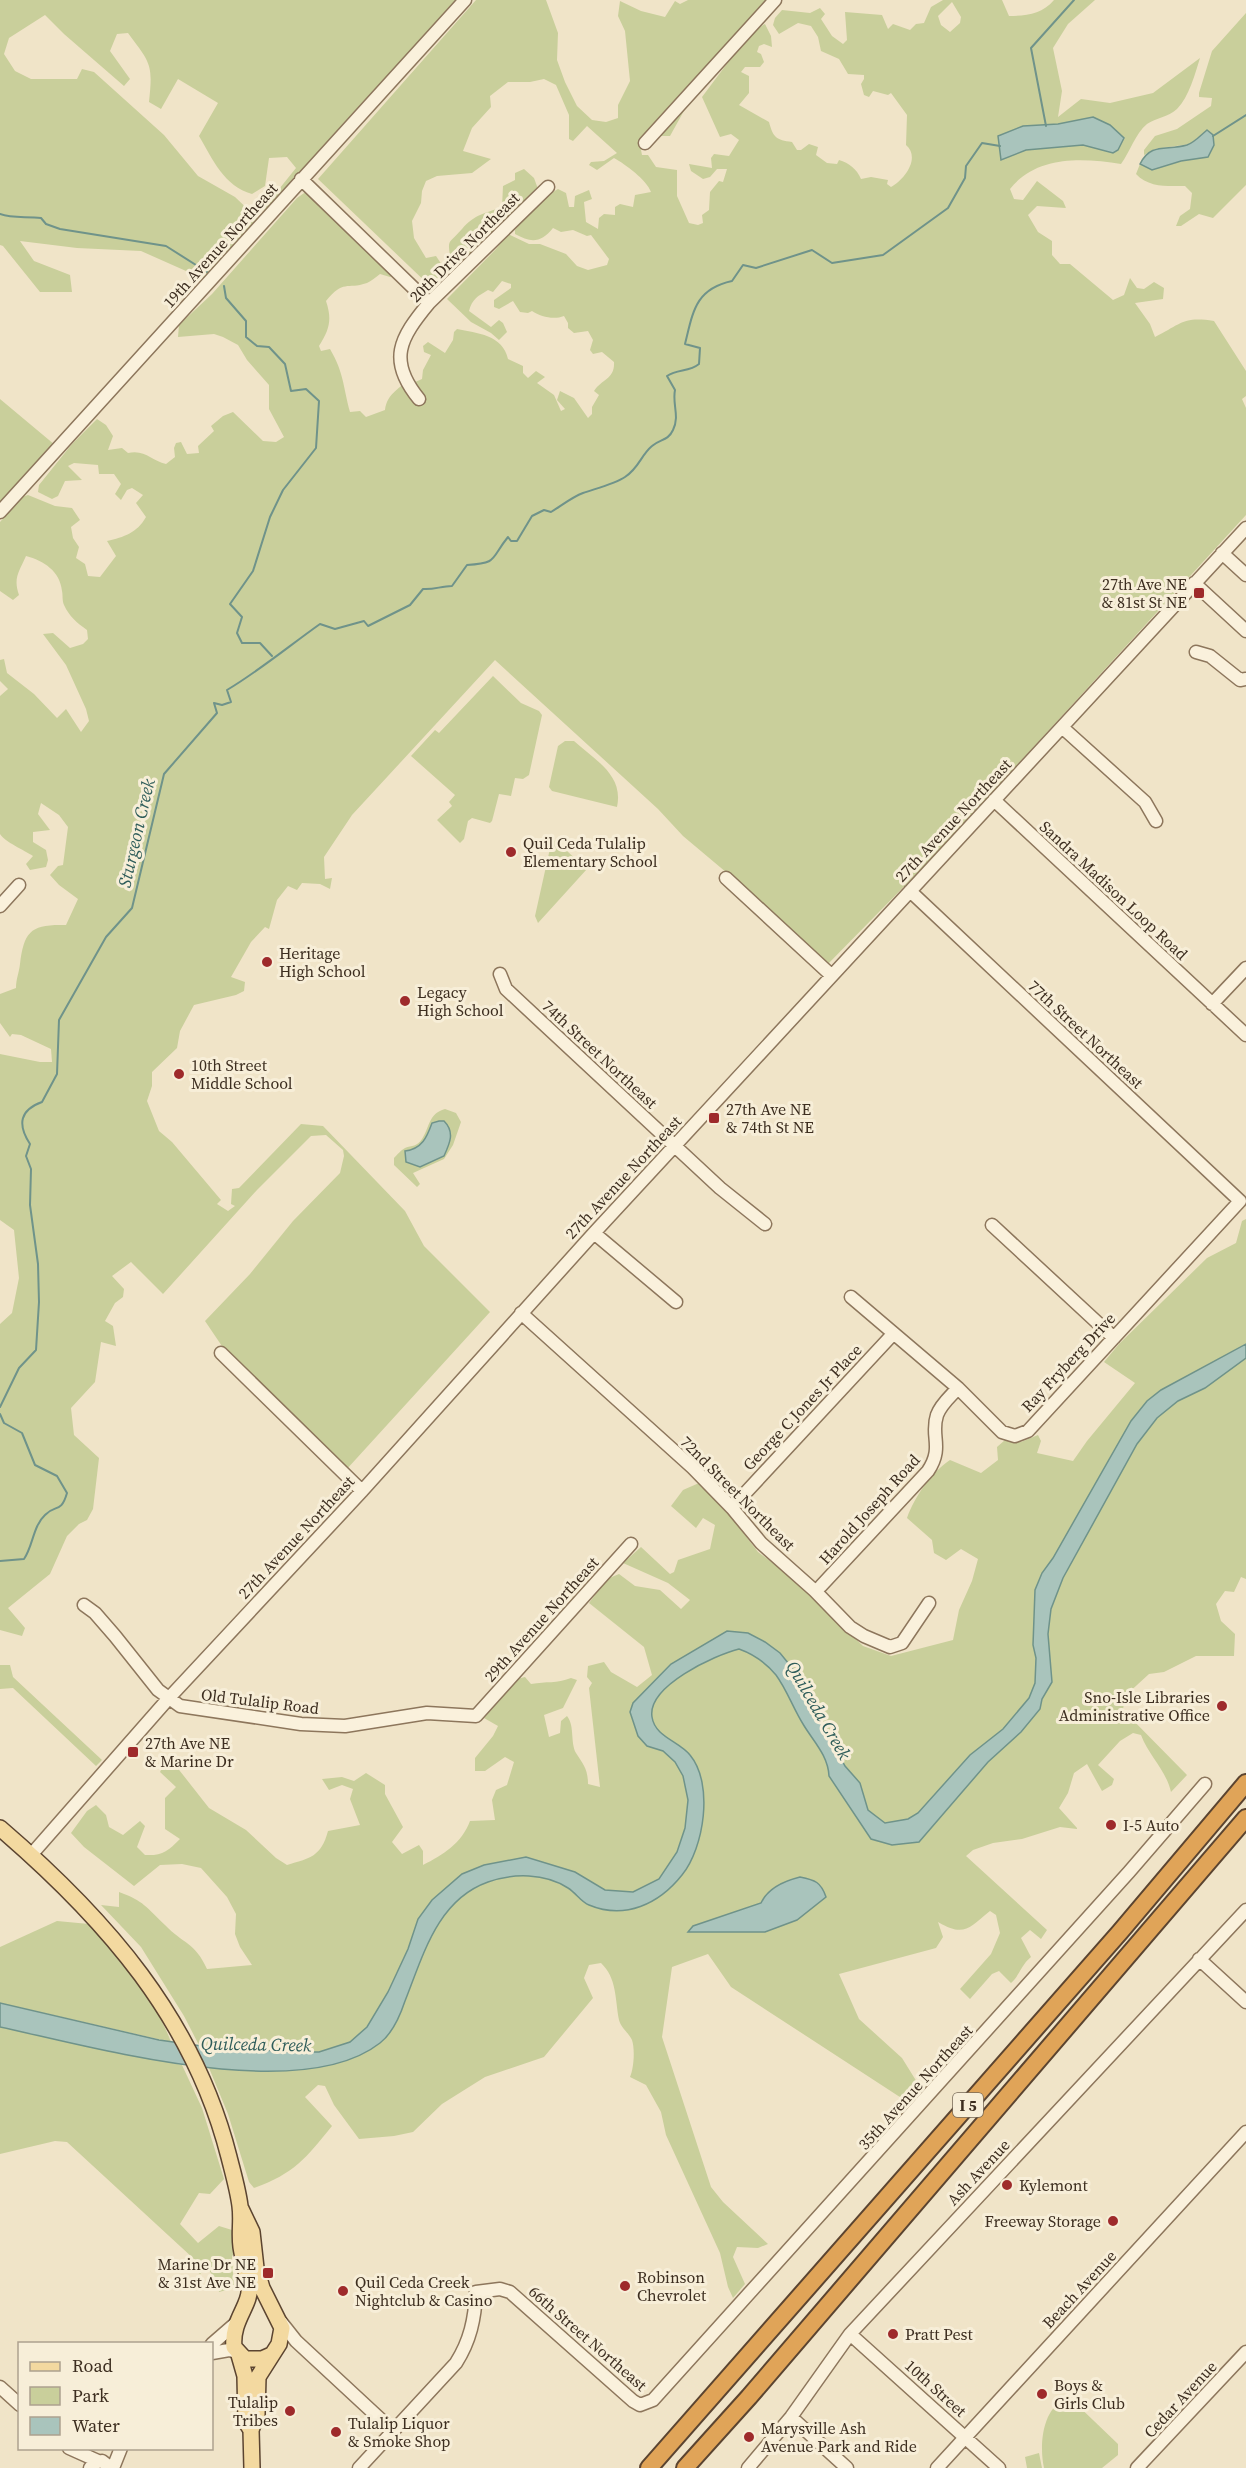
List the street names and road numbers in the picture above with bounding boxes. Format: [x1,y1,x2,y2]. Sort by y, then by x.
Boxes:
street label: 19th Avenue Northeast [158,177,283,312]
street label: 20th Drive Northeast [404,187,524,307]
street label: 27th Avenue Northeast [890,753,1017,887]
street label: Sandra Madison Loop Road [1035,815,1193,965]
street label: 77th Street Northeast [1024,975,1149,1094]
street label: 74th Street Northeast [538,995,663,1114]
street label: 27th Avenue Northeast [560,1110,687,1244]
street label: Ray Fryberg Drive [1016,1307,1120,1417]
street label: George C Jones Jr Place [738,1339,866,1475]
street label: 72nd Street Northeast [676,1431,801,1556]
street label: Harold Joseph Road [814,1449,924,1569]
street label: 27th Avenue Northeast [233,1470,360,1604]
street label: 29th Avenue Northeast [479,1551,604,1686]
street label: Old Tulalip Road [200,1683,320,1719]
street label: 35th Avenue Northeast [853,2019,978,2154]
road number: I 5 [953,2093,983,2117]
street label: Ash Avenue [942,2134,1014,2210]
street label: Beach Avenue [1037,2245,1121,2333]
street label: 66th Street Northeast [524,2280,652,2396]
street label: 10th Street [900,2354,972,2422]
street label: Cedar Avenue [1138,2356,1222,2442]

